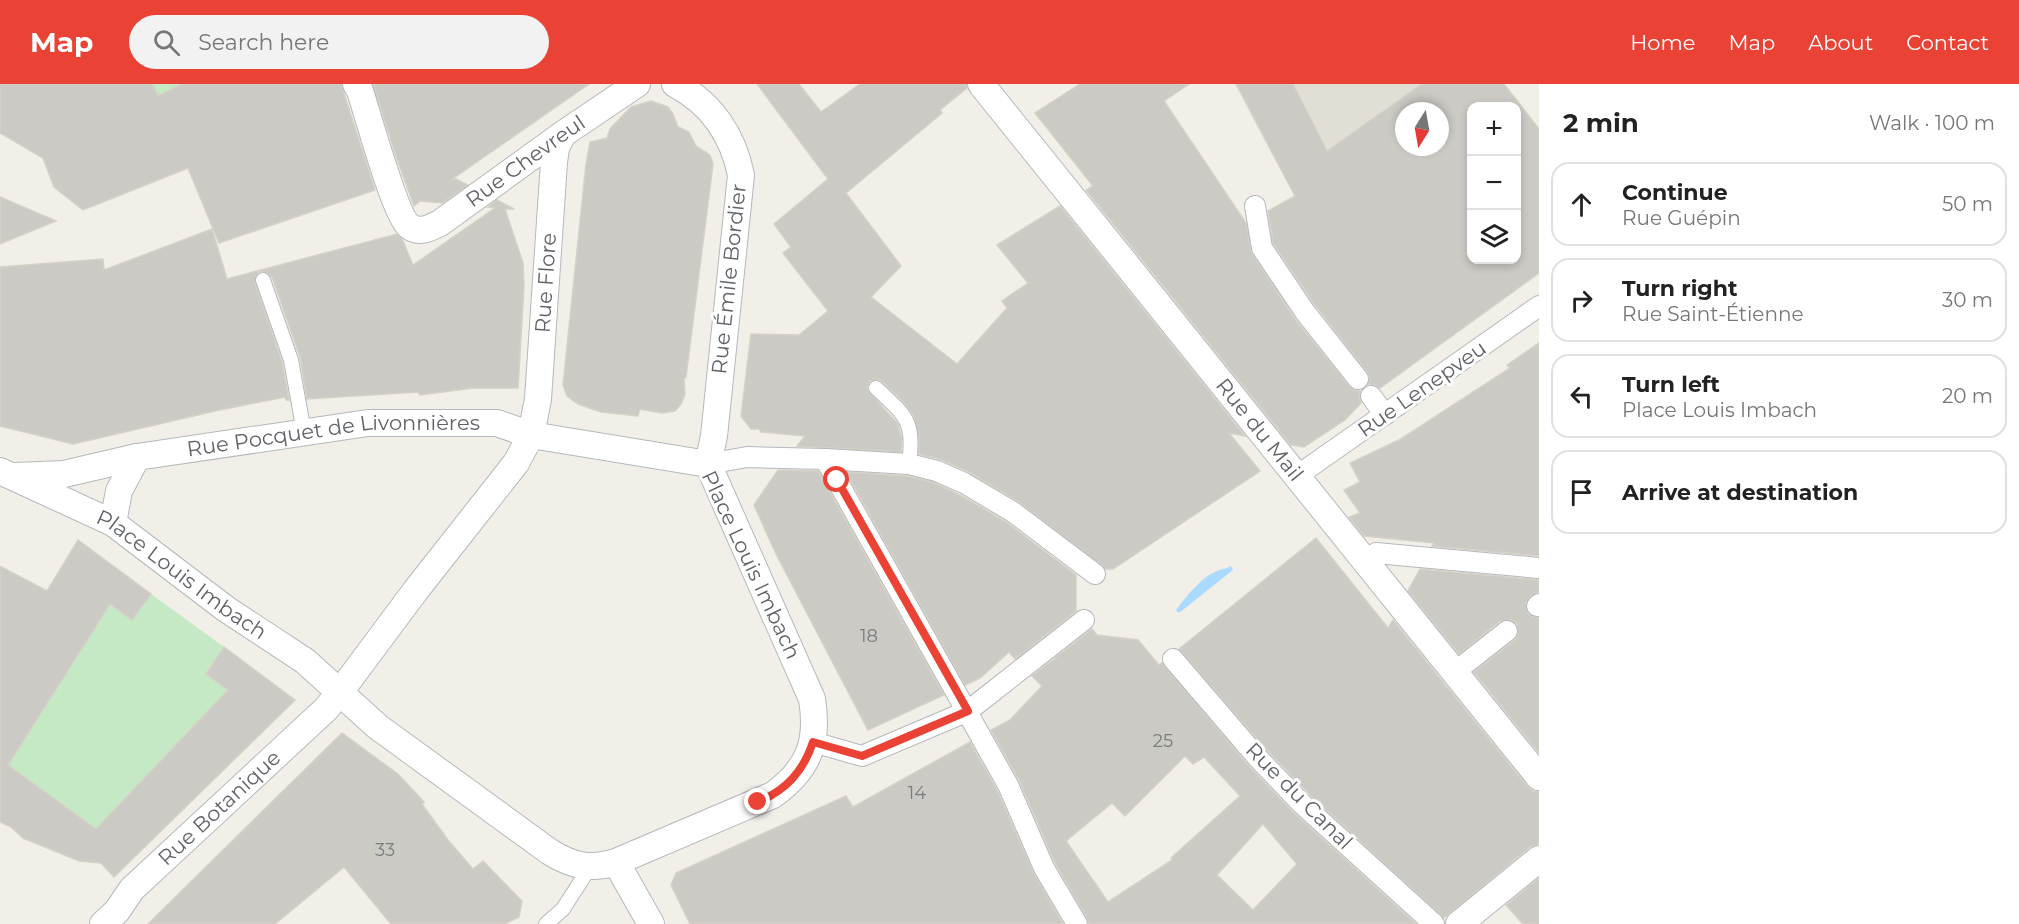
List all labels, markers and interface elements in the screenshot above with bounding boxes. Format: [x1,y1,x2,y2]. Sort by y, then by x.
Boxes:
search box [129,15,549,69]
text: Map [30,25,93,59]
icon: search [150,26,183,59]
text: Search here [198,29,329,56]
text: Home [1630,30,1695,55]
text: Map [1728,30,1775,55]
text: About [1808,30,1873,55]
text: Contact [1906,30,1989,55]
north arrow [1395,102,1449,156]
map controls [1467,102,1521,264]
button: + [1467,102,1521,156]
text: 2 min [1563,107,1639,139]
street label: Rue Chevreul [461,110,590,212]
text: Walk · 100 m [1869,111,1995,135]
button: − [1467,156,1521,210]
text: Continue [1622,179,1728,206]
street label: Rue Émile Bordier [706,182,751,375]
icon: ahead [1565,188,1598,221]
text: 50 m [1942,192,1993,216]
text: Rue Guépin [1622,206,1741,230]
button: layers [1467,210,1521,264]
street label: Rue Flore [529,232,561,334]
text: Turn right [1622,275,1737,302]
icon: right [1565,284,1598,317]
text: 30 m [1942,288,1993,312]
text: Rue Saint-Étienne [1622,302,1804,326]
street label: Rue Lenepveu [1353,335,1491,442]
text: Turn left [1622,371,1720,398]
street label: Rue du Mail [1211,373,1309,486]
icon: left [1565,380,1598,413]
text: 20 m [1942,384,1993,408]
text: Place Louis Imbach [1622,398,1817,422]
street label: Rue Pocquet de Livonnières [185,409,480,462]
route start [823,466,849,492]
street label: Place Louis Imbach [697,467,806,663]
icon: arrive [1565,476,1598,509]
text: Arrive at destination [1622,479,1858,506]
street label: Place Louis Imbach [93,504,272,644]
house number: 18 [860,625,878,647]
house number: 25 [1153,730,1173,752]
street label: Rue du Canal [1241,737,1358,854]
street label: Rue Botanique [153,745,285,870]
house number: 14 [908,782,926,804]
route end [744,788,770,814]
house number: 33 [375,839,395,861]

